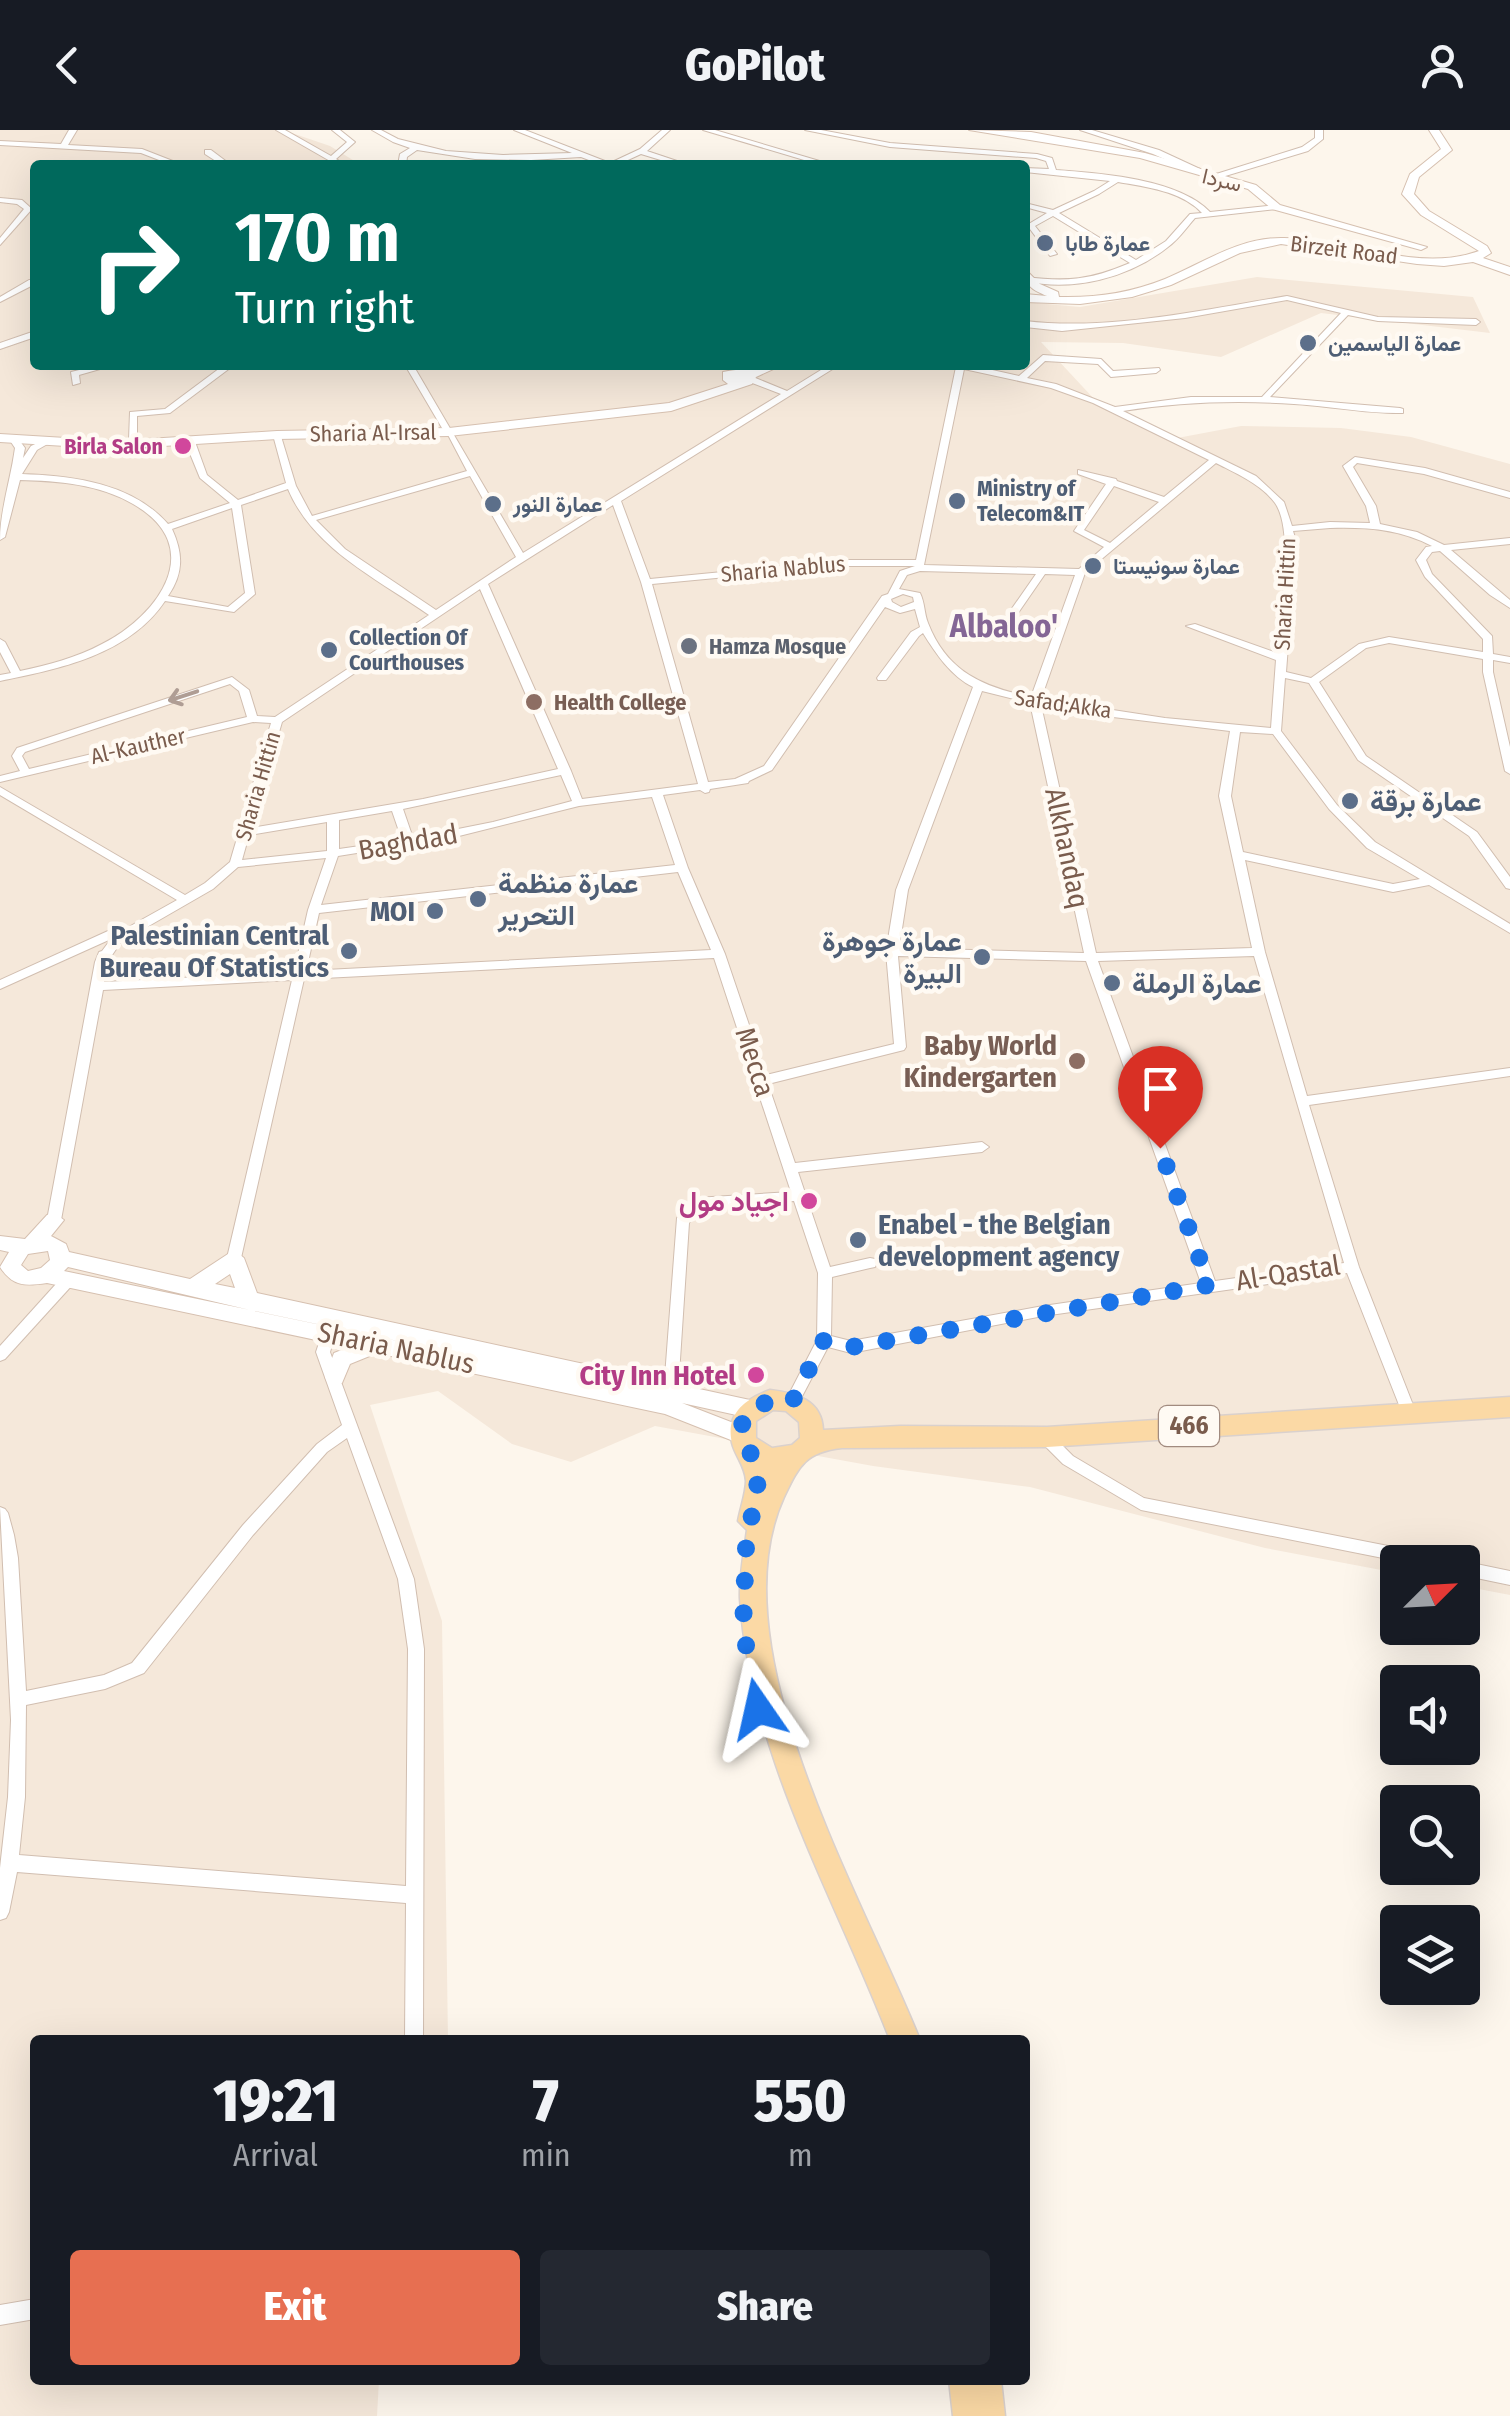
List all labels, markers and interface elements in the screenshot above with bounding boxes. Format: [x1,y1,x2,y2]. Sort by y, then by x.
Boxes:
icon: back [40,38,95,93]
text: GoPilot [685,38,825,92]
icon: person [1415,38,1470,93]
street label: سردا [1200,162,1244,198]
text: 170 m [235,196,400,280]
icon: right [70,200,200,330]
place label: عمارة طابا [1065,230,1150,257]
street label: Birzeit Road [1289,230,1399,270]
marker: عمارة طابا [1034,232,1056,254]
text: Turn right [235,281,414,335]
place label: عمارة الياسمين [1328,330,1461,357]
marker: عمارة الياسمين [1297,332,1319,354]
street label: Sharia Al-Irsal [310,418,437,448]
place label: Birla Salon [64,433,163,460]
marker: Birla Salon [172,435,194,457]
place label: Ministry of Telecom&IT [977,475,1085,527]
marker: Ministry of Telecom&IT [946,490,968,512]
place label: عمارة النور [512,491,603,518]
marker: عمارة النور [482,493,504,515]
street label: Sharia Hittin [1269,537,1301,651]
street label: Sharia Nablus [720,550,846,588]
place label: عمارة سونيستا [1113,553,1240,580]
marker: عمارة سونيستا [1082,555,1104,577]
district label: Albaloo' [949,607,1058,645]
place label: Collection Of Courthouses [349,624,469,676]
place label: Hamza Mosque [709,633,846,660]
marker: Hamza Mosque [678,635,700,657]
marker: Collection Of Courthouses [318,639,340,661]
street label: Safad;Akka [1013,684,1113,724]
one-way arrow [168,689,200,707]
place label: Health College [554,689,686,716]
marker: Health College [523,691,545,713]
street label: Al-Kauther [88,722,188,770]
street label: Sharia Hittin [229,728,287,844]
street label: Alkhandaq [1038,785,1096,911]
place label: عمارة برقة [1370,785,1482,819]
marker: عمارة برقة [1339,790,1361,812]
street label: Baghdad [356,817,460,867]
place label: عمارة منظمة التحرير [497,867,638,933]
marker: عمارة منظمة التحرير [467,888,489,910]
place label: MOI [370,895,415,928]
marker: MOI [424,900,446,922]
place label: Palestinian Central Bureau Of Statistics [99,919,329,984]
place label: عمارة جوهرة البيرة [822,925,962,991]
marker: Palestinian Central Bureau Of Statistics [338,940,360,962]
marker: عمارة جوهرة البيرة [971,946,993,968]
place label: عمارة الرملة [1132,967,1262,1001]
marker: عمارة الرملة [1101,972,1123,994]
street label: Mecca [728,1023,782,1101]
place label: Baby World Kindergarten [904,1029,1057,1094]
pin [1118,1046,1203,1149]
marker: Baby World Kindergarten [1066,1050,1088,1072]
icon: arrive [1133,1061,1188,1116]
place label: اجياد مول [679,1185,789,1219]
marker: اجياد مول [798,1190,820,1212]
place label: Enabel - the Belgian development agency [878,1208,1120,1273]
marker: Enabel - the Belgian development agency [847,1229,869,1251]
street label: Al-Qastal [1234,1249,1342,1297]
street label: Sharia Nablus [315,1315,477,1381]
place label: City Inn Hotel [579,1359,736,1392]
marker: City Inn Hotel [745,1364,767,1386]
road number: 466 [1159,1406,1219,1446]
north arrow [1380,1545,1480,1645]
map controls [1380,1545,1480,2005]
position arrow [706,1657,810,1761]
button: sound [1380,1665,1480,1765]
button: search [1380,1785,1480,1885]
button: layers [1380,1905,1480,2005]
text: 19:21 [213,2065,338,2137]
text: 7 [533,2065,559,2137]
text: 550 [754,2065,847,2137]
text: Arrival [233,2136,318,2174]
text: min [521,2136,571,2174]
text: m [788,2136,813,2174]
button: Exit [70,2250,520,2365]
button: Share [540,2250,990,2365]

